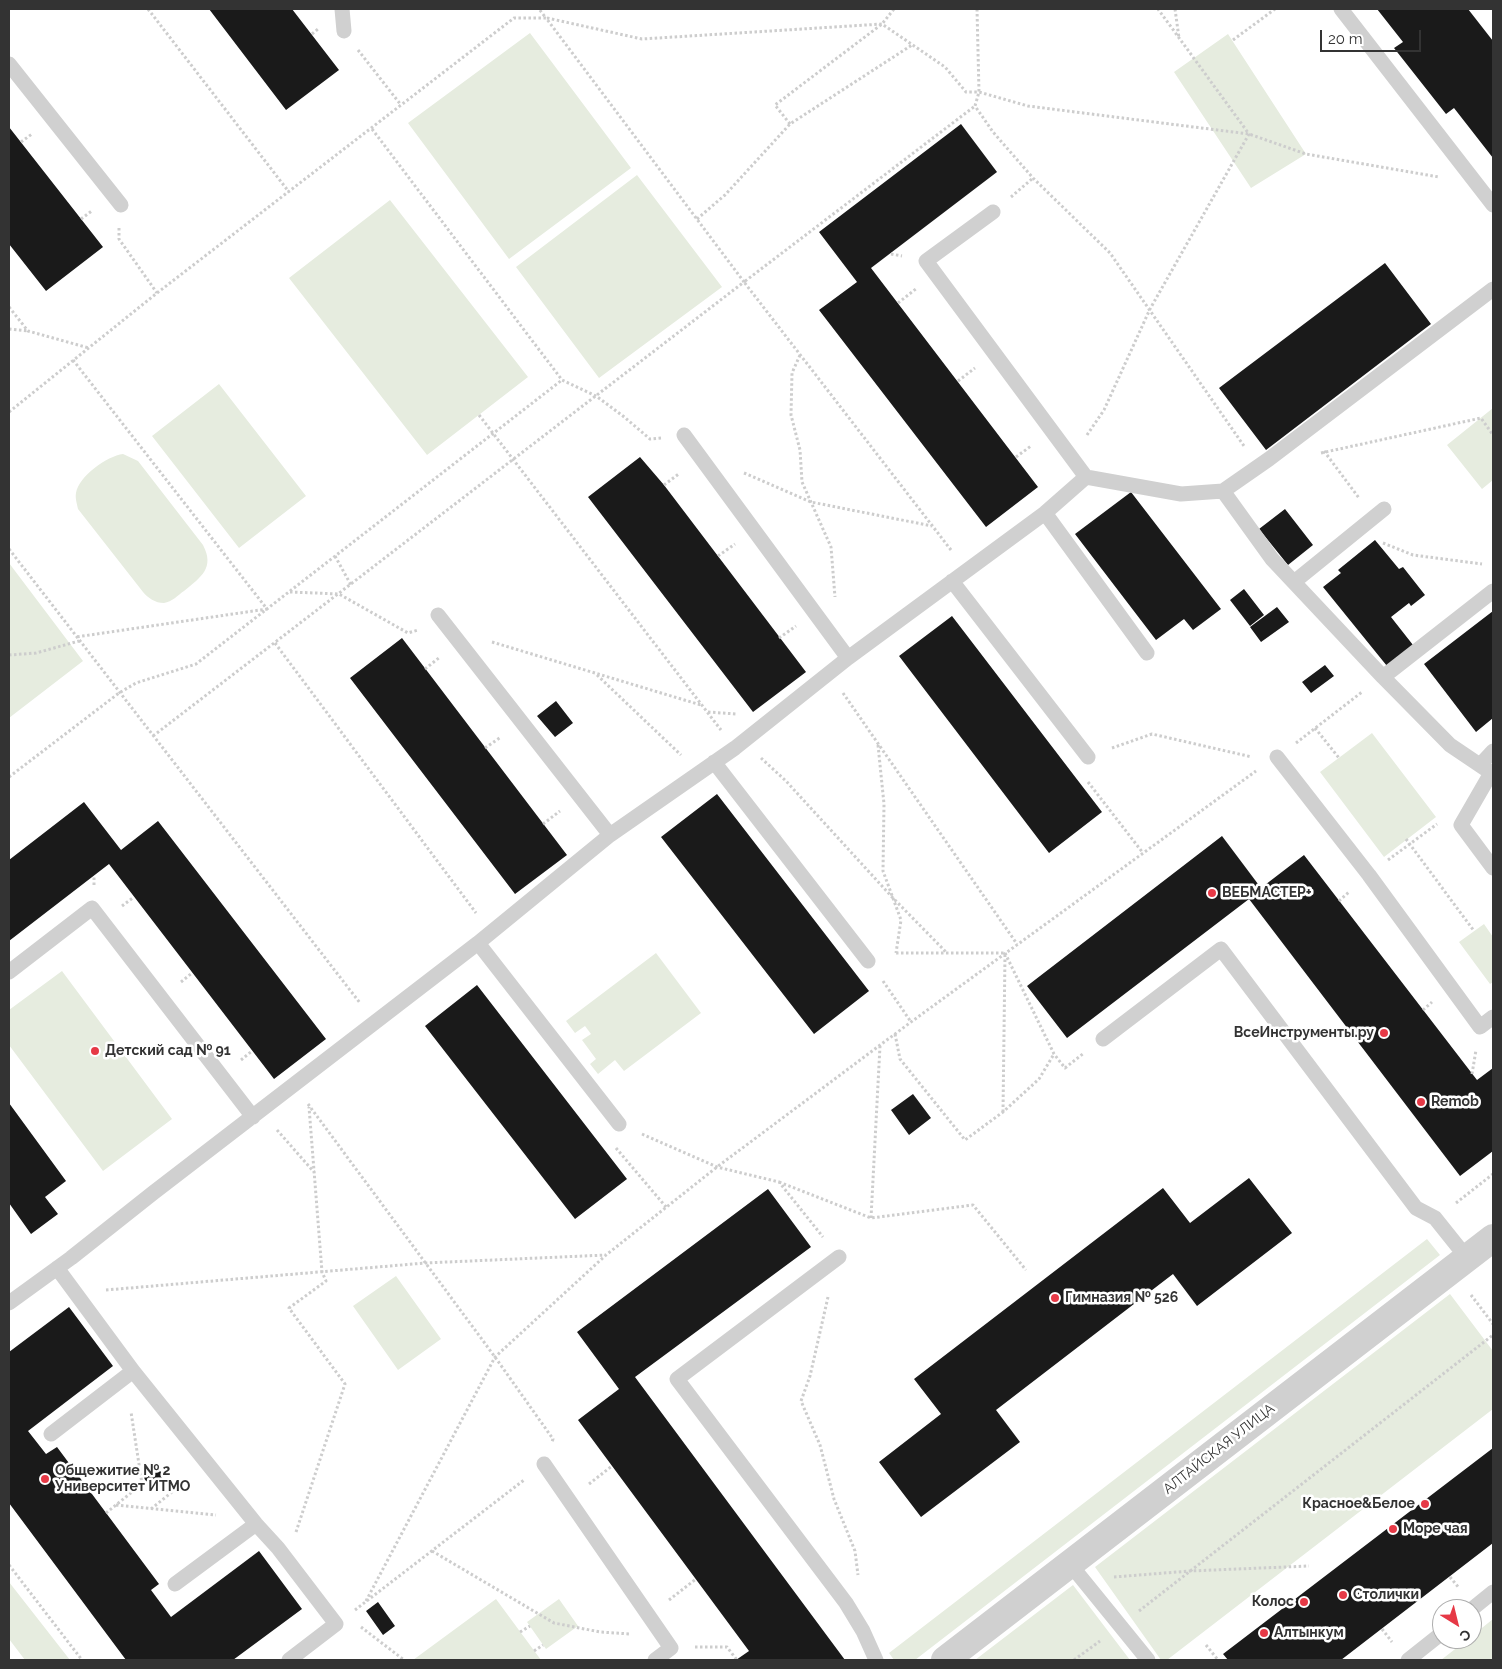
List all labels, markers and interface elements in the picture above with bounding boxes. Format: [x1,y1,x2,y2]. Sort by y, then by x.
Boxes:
scale bar [1322,20,1423,52]
text: 20 m [1328,30,1363,48]
place label: ВЕБМАСТЕР+ [1222,885,1312,901]
marker: ВЕБМАСТЕР+ [1206,887,1218,899]
place label: ВсеИнструменты.ру [1234,1025,1374,1041]
marker: ВсеИнструменты.ру [1378,1027,1390,1039]
place label: Детский сад № 91 [105,1043,231,1059]
marker: Детский сад № 91 [89,1045,101,1057]
place label: Remob [1431,1094,1479,1110]
marker: Remob [1415,1096,1427,1108]
place label: Гимназия № 526 [1065,1290,1178,1306]
marker: Гимназия № 526 [1049,1292,1061,1304]
street label: АЛТАЙСКАЯ УЛИЦА [1160,1400,1278,1498]
place label: Общежитие № 2 Университет ИТМО [55,1463,190,1495]
marker: Общежитие № 2 Университет ИТМО [39,1473,51,1485]
place label: Красное&Белое [1302,1496,1415,1512]
marker: Красное&Белое [1419,1498,1431,1510]
place label: Море чая [1403,1521,1468,1537]
marker: Море чая [1387,1523,1399,1535]
place label: Столички [1353,1587,1419,1603]
marker: Столички [1337,1589,1349,1601]
place label: Колос [1252,1594,1294,1610]
marker: Колос [1298,1596,1310,1608]
north arrow [1432,1599,1482,1649]
place label: Алтынкум [1274,1625,1344,1641]
text: С [1457,1626,1474,1645]
marker: Алтынкум [1258,1627,1270,1639]

